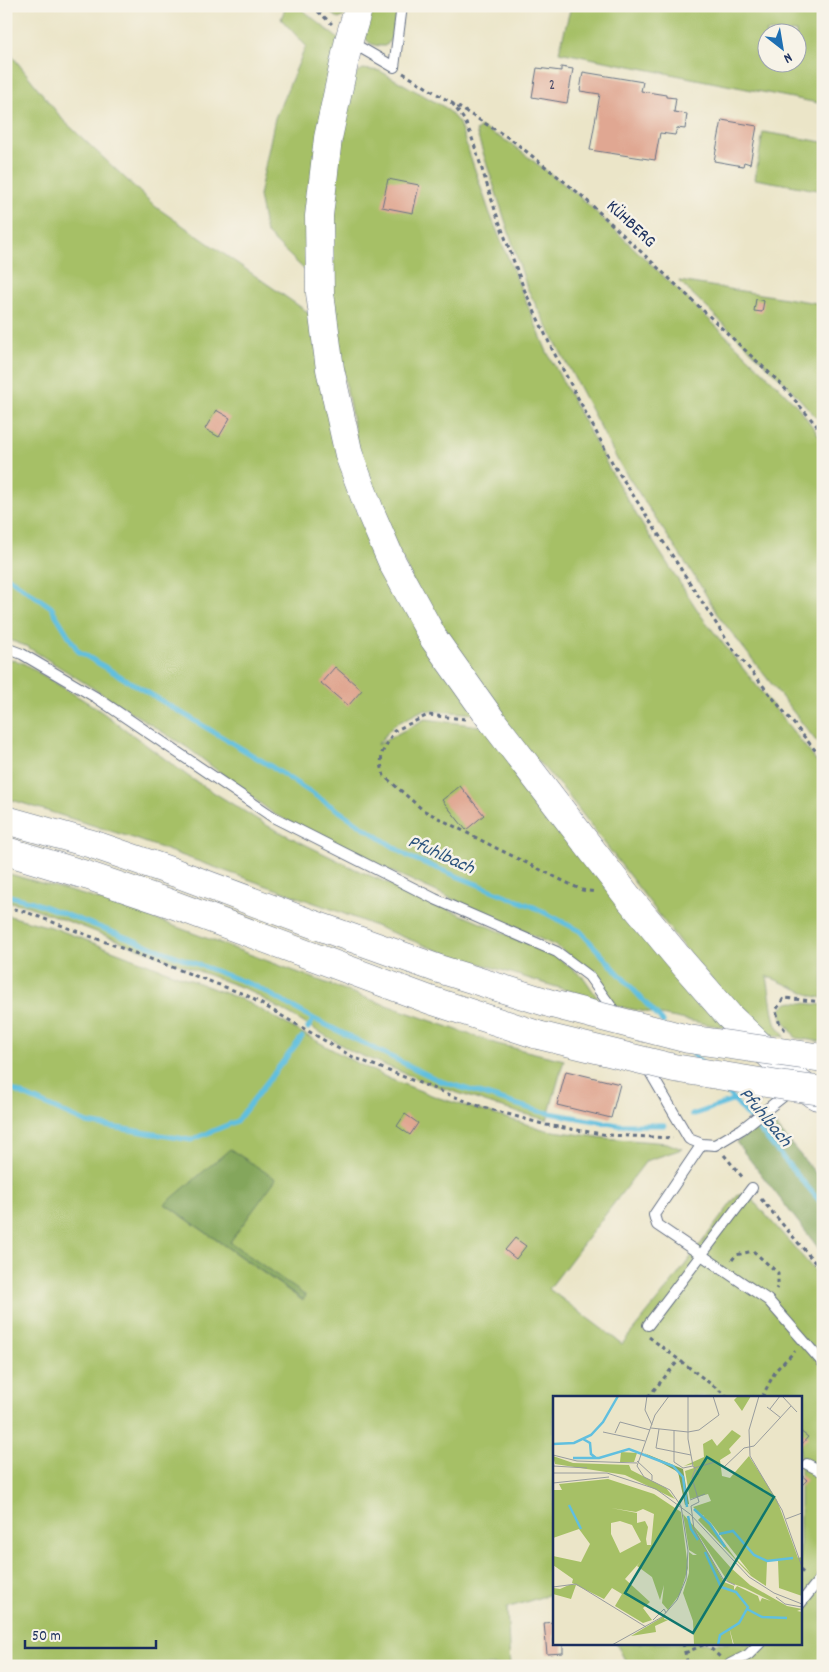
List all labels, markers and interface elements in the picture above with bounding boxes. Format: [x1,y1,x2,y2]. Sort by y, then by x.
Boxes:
north arrow [756,22,806,72]
text: N [779,47,796,68]
house number: 2 [549,75,555,97]
street label: KÜHBERG [600,195,661,255]
water label: Pfuhlbach [403,830,479,883]
water label: Pfuhlbach [731,1083,798,1155]
inset map [553,1396,802,1644]
scale bar [25,1617,156,1649]
text: 50 m [32,1626,61,1648]

